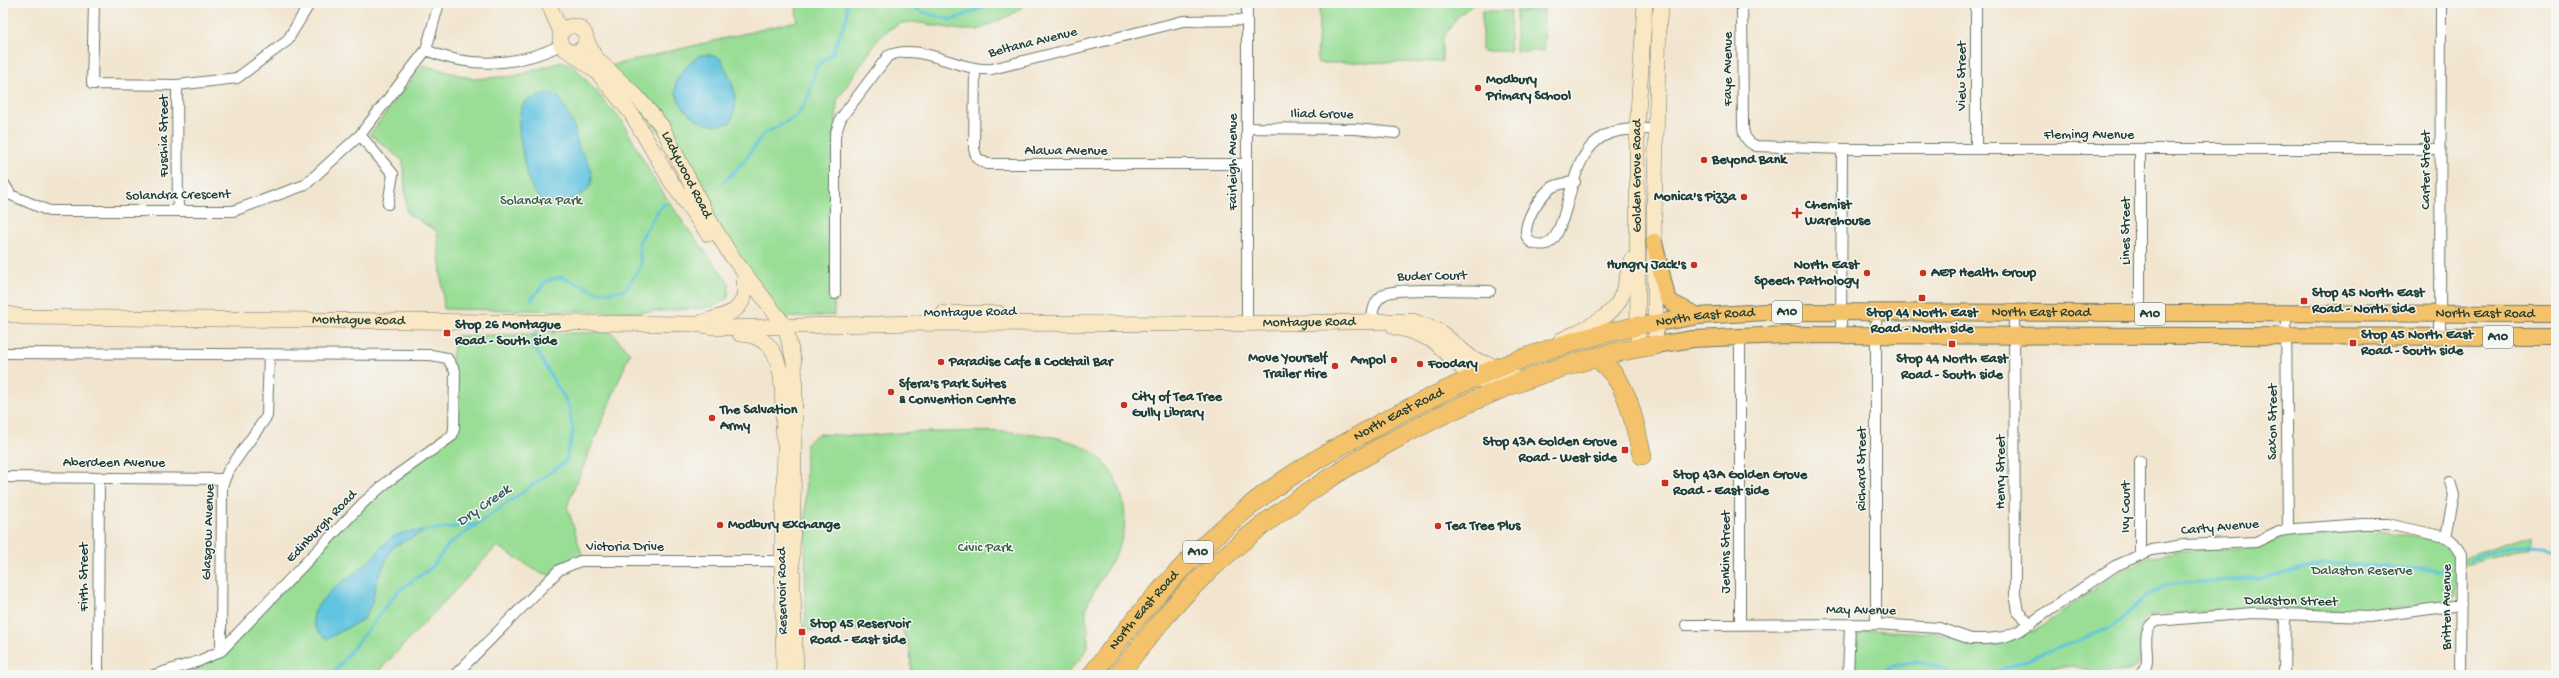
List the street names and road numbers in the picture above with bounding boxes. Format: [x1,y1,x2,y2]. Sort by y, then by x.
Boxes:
street label: Beltana Avenue [986,24,1080,62]
street label: Faye Avenue [1720,31,1737,107]
street label: View Street [1954,40,1971,112]
street label: Fuschia Street [156,93,173,178]
street label: Iliad Grove [1290,106,1355,124]
street label: Fairleigh Avenue [1225,113,1242,212]
street label: Golden Grove Road [1628,117,1646,233]
street label: Fleming Avenue [2043,127,2135,144]
street label: Ladywood Road [657,128,717,223]
street label: Carter Street [2418,129,2435,209]
street label: Alawa Avenue [1024,143,1108,160]
street label: Solandra Crescent [125,187,232,205]
street label: Lines Street [2118,196,2135,265]
street label: Buder Court [1396,268,1468,286]
road number: A10 [1772,301,1802,323]
road number: A10 [2135,303,2165,325]
street label: Montague Road [923,304,1018,322]
street label: North East Road [1655,304,1757,331]
street label: North East Road [1991,304,2093,321]
street label: North East Road [2435,305,2537,322]
street label: Montague Road [312,312,407,330]
street label: Montague Road [1263,313,1358,332]
road number: A10 [2483,326,2513,348]
street label: North East Road [1351,383,1448,445]
street label: Saxon Street [2265,383,2282,460]
street label: Richard Street [1854,426,1871,511]
street label: Henry Street [1993,434,2010,509]
street label: Aberdeen Avenue [63,455,166,472]
street label: Ivy Court [2118,480,2135,533]
street label: Glasgow Avenue [199,483,219,580]
street label: Edinburgh Road [283,486,362,567]
street label: Jenkins Street [1718,509,1735,594]
street label: Carty Avenue [2180,516,2261,540]
street label: Victoria Drive [585,539,665,556]
street label: Firth Street [76,541,93,613]
road number: A10 [1183,541,1213,563]
street label: Reservoir Road [774,545,792,635]
street label: Britten Avenue [2439,563,2456,651]
street label: North East Road [1105,566,1184,654]
street label: Dalaston Street [2243,593,2339,611]
street label: May Avenue [1826,602,1897,620]

